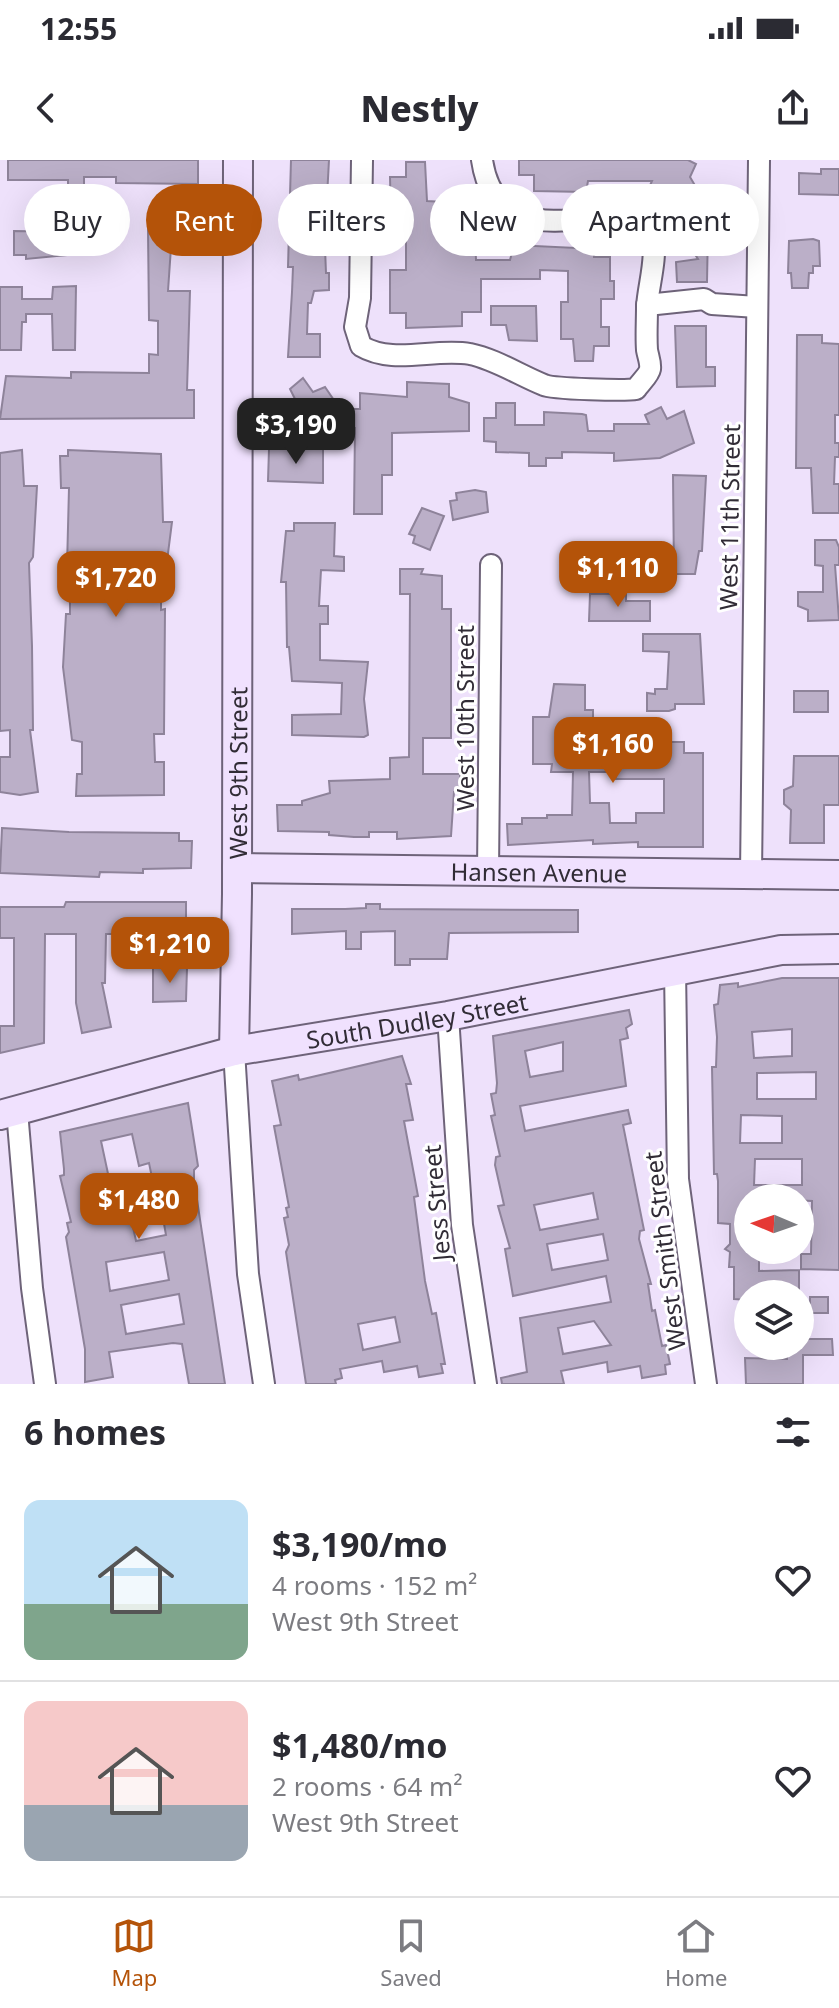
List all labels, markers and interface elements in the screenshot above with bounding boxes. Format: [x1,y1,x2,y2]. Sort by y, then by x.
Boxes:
text: 12:55 [40,8,117,49]
text: Nestly [360,84,479,133]
icon: back [24,86,68,130]
icon: share [771,86,815,130]
chip: Buy [24,184,130,256]
chip: Rent [146,184,262,256]
chip: Filters [278,184,414,256]
chip: New [430,184,545,256]
chip: Apartment [561,184,759,256]
pin: $3,190 [231,398,361,466]
text: $3,190 [255,406,337,442]
street label: West 11th Street [711,423,747,610]
pin: $1,110 [553,541,683,609]
text: $1,110 [577,549,659,585]
pin: $1,720 [51,551,181,619]
text: $1,720 [75,559,157,595]
street label: West 10th Street [448,625,481,811]
street label: West 9th Street [221,686,254,859]
pin: $1,160 [548,717,678,785]
text: $1,160 [572,725,654,761]
street label: Hansen Avenue [451,854,627,889]
pin: $1,210 [105,917,235,985]
text: $1,210 [129,925,211,961]
street label: South Dudley Street [304,984,531,1055]
street label: Jess Street [414,1143,458,1264]
street label: West Smith Street [635,1149,693,1352]
pin: $1,480 [74,1173,204,1241]
text: $1,480 [98,1181,180,1217]
north arrow [734,1184,814,1264]
map controls [734,1184,814,1360]
button: layers [734,1280,814,1360]
text: 6 homes [24,1409,166,1455]
icon: filters [771,1410,815,1454]
text: $3,190/mo [272,1521,447,1567]
icon: home [88,1532,184,1628]
icon: heart [771,1558,815,1602]
text: 4 rooms · 152 m² [272,1567,477,1603]
text: West 9th Street [272,1603,459,1639]
text: $1,480/mo [272,1722,447,1768]
icon: home [88,1733,184,1829]
icon: heart [771,1759,815,1803]
text: 2 rooms · 64 m² [272,1768,462,1804]
text: West 9th Street [272,1804,459,1840]
tab: Map [112,1914,157,1992]
tab: Saved [380,1914,442,1992]
tab: Home [665,1914,727,1992]

